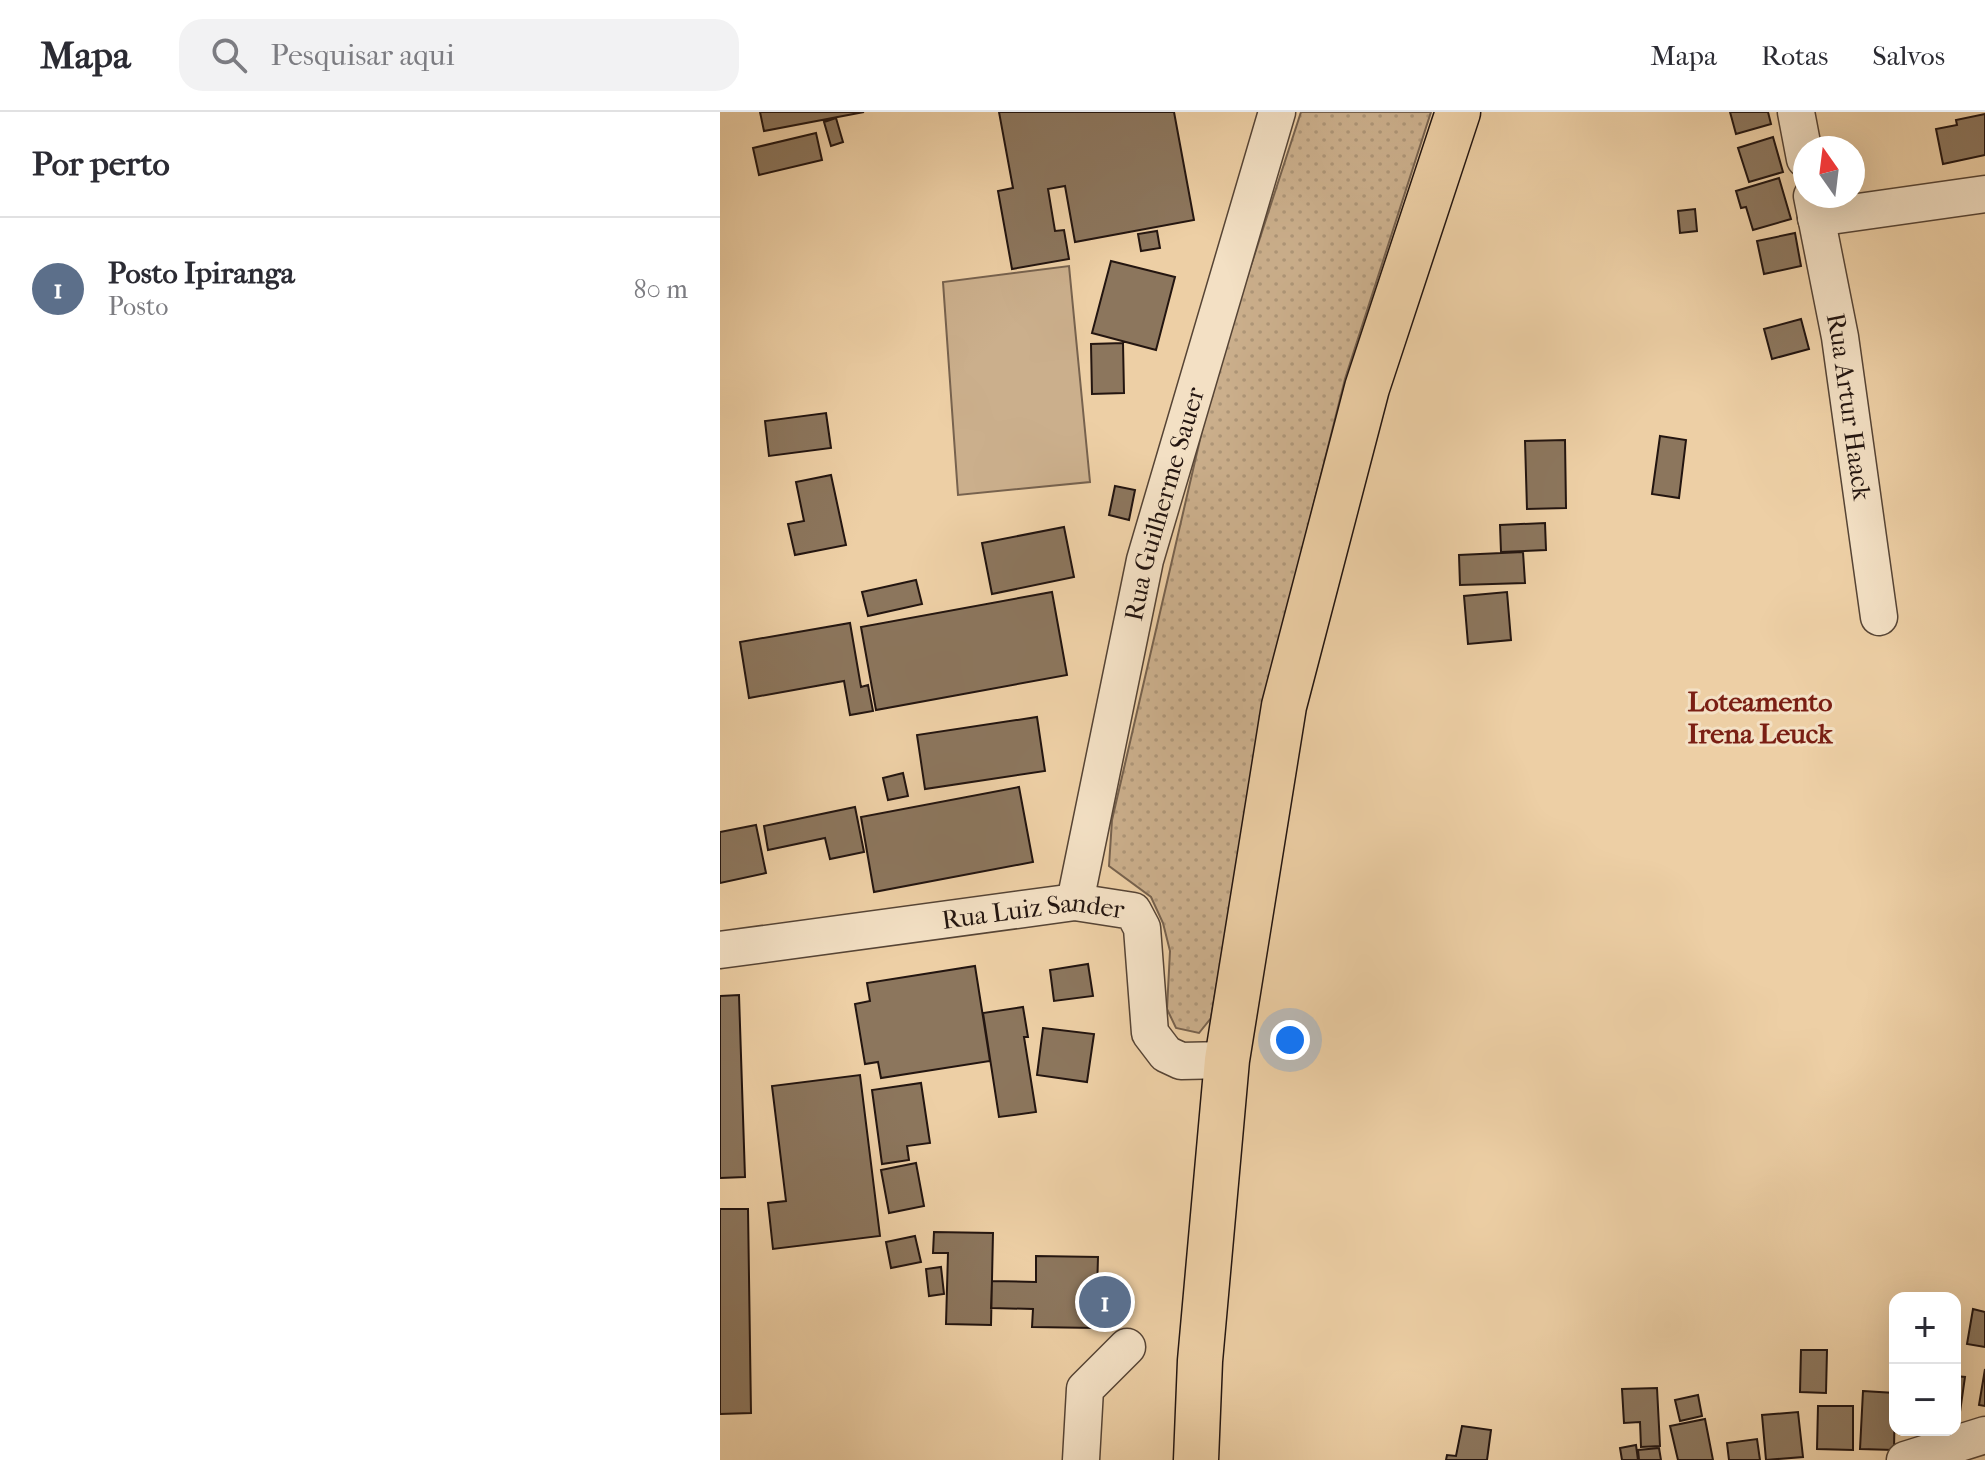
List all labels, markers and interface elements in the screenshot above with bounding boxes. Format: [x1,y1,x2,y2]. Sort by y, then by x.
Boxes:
search box [179,19,739,91]
text: Mapa [40,33,131,78]
icon: search [207,33,251,77]
text: Pesquisar aqui [271,38,455,73]
text: Mapa [1650,39,1717,72]
text: Rotas [1761,39,1828,72]
text: Salvos [1872,39,1945,72]
north arrow [1793,136,1865,208]
text: Por perto [32,144,170,184]
text: Posto Ipiranga [108,256,295,291]
text: 1 [53,274,63,305]
text: 80 m [633,274,688,305]
text: Posto [108,291,168,322]
street label: Rua Artur Haack [1820,310,1878,503]
street label: Rua Guilherme Sauer [1117,383,1211,624]
district label: Loteamento Irena Leuck [1687,685,1834,750]
street label: Rua Luiz Sander [940,886,1127,935]
your location [1270,1020,1310,1060]
pin: 1 [1079,1272,1131,1332]
map controls [1889,1292,1961,1436]
button: + [1889,1292,1961,1364]
button: − [1889,1364,1961,1436]

